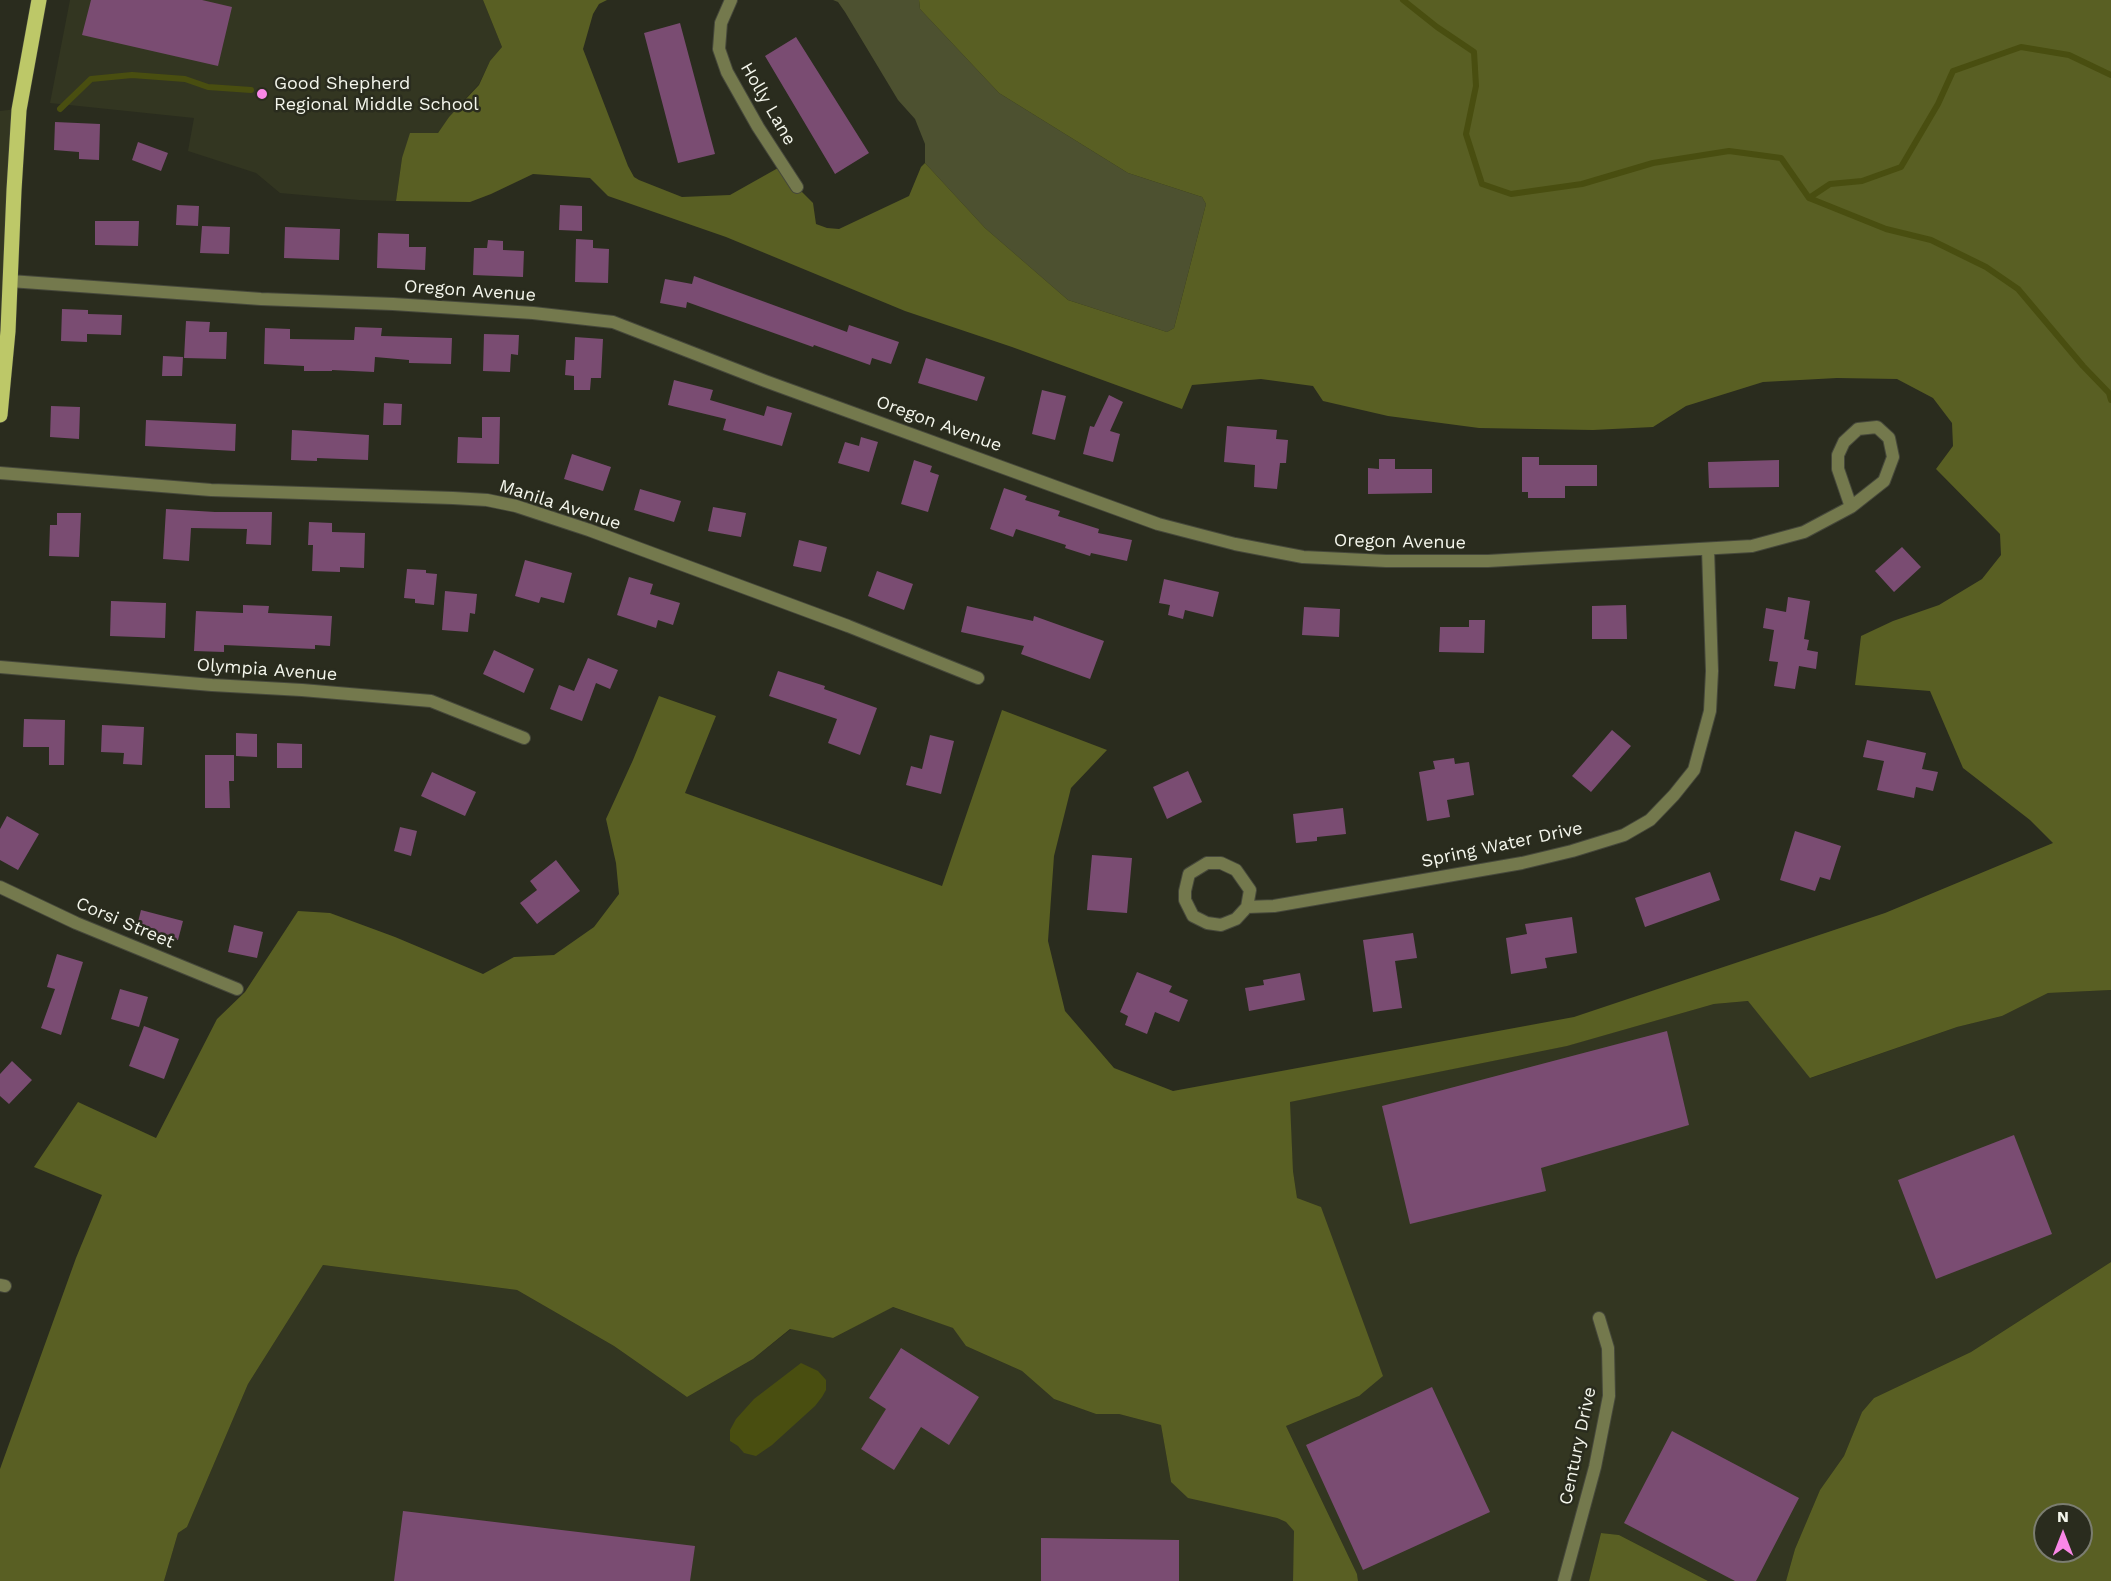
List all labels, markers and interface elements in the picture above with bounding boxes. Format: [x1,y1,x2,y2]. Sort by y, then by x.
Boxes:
street label: Holly Lane [736,59,800,149]
place label: Good Shepherd Regional Middle School [274,73,479,116]
marker: Good Shepherd Regional Middle School [255,87,269,101]
street label: Oregon Avenue [403,276,537,306]
street label: Oregon Avenue [873,391,1005,457]
street label: Manila Avenue [496,475,624,535]
street label: Oregon Avenue [1334,530,1466,554]
street label: Olympia Avenue [196,654,338,686]
street label: Spring Water Drive [1419,817,1585,873]
street label: Corsi Street [73,893,177,953]
street label: Century Drive [1555,1385,1601,1507]
north arrow [2033,1503,2093,1563]
text: N [2057,1507,2069,1526]

